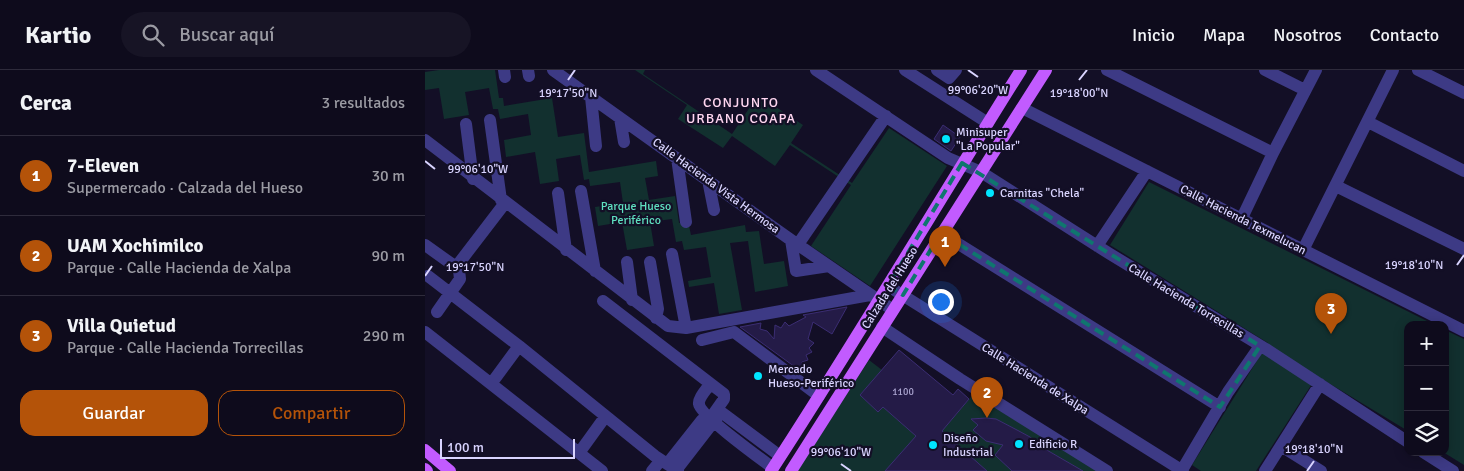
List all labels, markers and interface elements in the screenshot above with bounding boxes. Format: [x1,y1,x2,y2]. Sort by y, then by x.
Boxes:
search box [121,12,471,57]
text: Kartio [25,20,91,50]
icon: search [139,21,167,49]
text: Buscar aquí [179,23,274,47]
text: Inicio [1132,24,1175,46]
text: Mapa [1203,24,1245,46]
text: Nosotros [1273,24,1342,46]
text: Contacto [1370,24,1439,46]
text: 99°06'20"W [948,83,1008,98]
text: 19°17'50"N [539,86,597,101]
text: 19°18'00"N [1050,86,1108,101]
text: Cerca [20,90,72,116]
text: 3 resultados [322,93,405,113]
district label: CONJUNTO URBANO COAPA [686,94,796,127]
place label: Minisuper "La Popular" [956,125,1020,154]
marker: Minisuper "La Popular" [940,133,952,145]
street label: Calle Hacienda Vista Hermosa [650,135,782,237]
text: 7-Eleven [67,154,139,178]
text: 99°06'10"W [448,162,508,177]
text: 1 [32,166,40,186]
text: 30 m [371,166,405,186]
text: Supermercado · Calzada del Hueso [67,178,303,198]
street label: Calle Hacienda Texmelucan [1177,182,1309,258]
place label: Carnitas "Chela" [1000,186,1085,201]
marker: Carnitas "Chela" [984,187,996,199]
park label: Parque Hueso Periférico [601,199,671,228]
pin: 1 [929,226,961,267]
text: UAM Xochimilco [67,234,203,258]
street label: Calzada del Hueso [859,244,921,332]
text: 2 [32,246,40,266]
text: 90 m [371,246,405,266]
text: Parque · Calle Hacienda de Xalpa [67,258,291,278]
text: 19°18'10"N [1385,258,1443,273]
text: 19°17'50"N [446,260,504,275]
street label: Calle Hacienda Torrecillas [1125,260,1247,342]
your location [928,289,954,315]
pin: 3 [1315,293,1347,334]
text: Villa Quietud [67,314,176,338]
map controls [1404,321,1449,456]
button: + [1404,321,1449,366]
text: 3 [32,326,40,346]
text: 290 m [363,326,405,346]
text: Parque · Calle Hacienda Torrecillas [67,338,303,358]
street label: Calle Hacienda de Xalpa [979,340,1091,418]
place label: Mercado Hueso-Periférico [768,362,854,391]
button: − [1404,366,1449,411]
marker: Mercado Hueso-Periférico [752,370,764,382]
pin: 2 [971,377,1003,418]
house number: 1100 [892,386,914,398]
button: Guardar [20,390,208,436]
button: Compartir [218,390,405,436]
button: layers [1404,411,1449,456]
place label: Diseño Industrial [943,431,993,460]
scale bar [440,436,575,459]
place label: Edificio R [1029,437,1077,452]
marker: Edificio R [1013,438,1025,450]
text: 100 m [447,439,484,456]
marker: Diseño Industrial [927,439,939,451]
text: 19°18'10"N [1285,442,1343,457]
text: 99°06'10"W [811,445,871,460]

